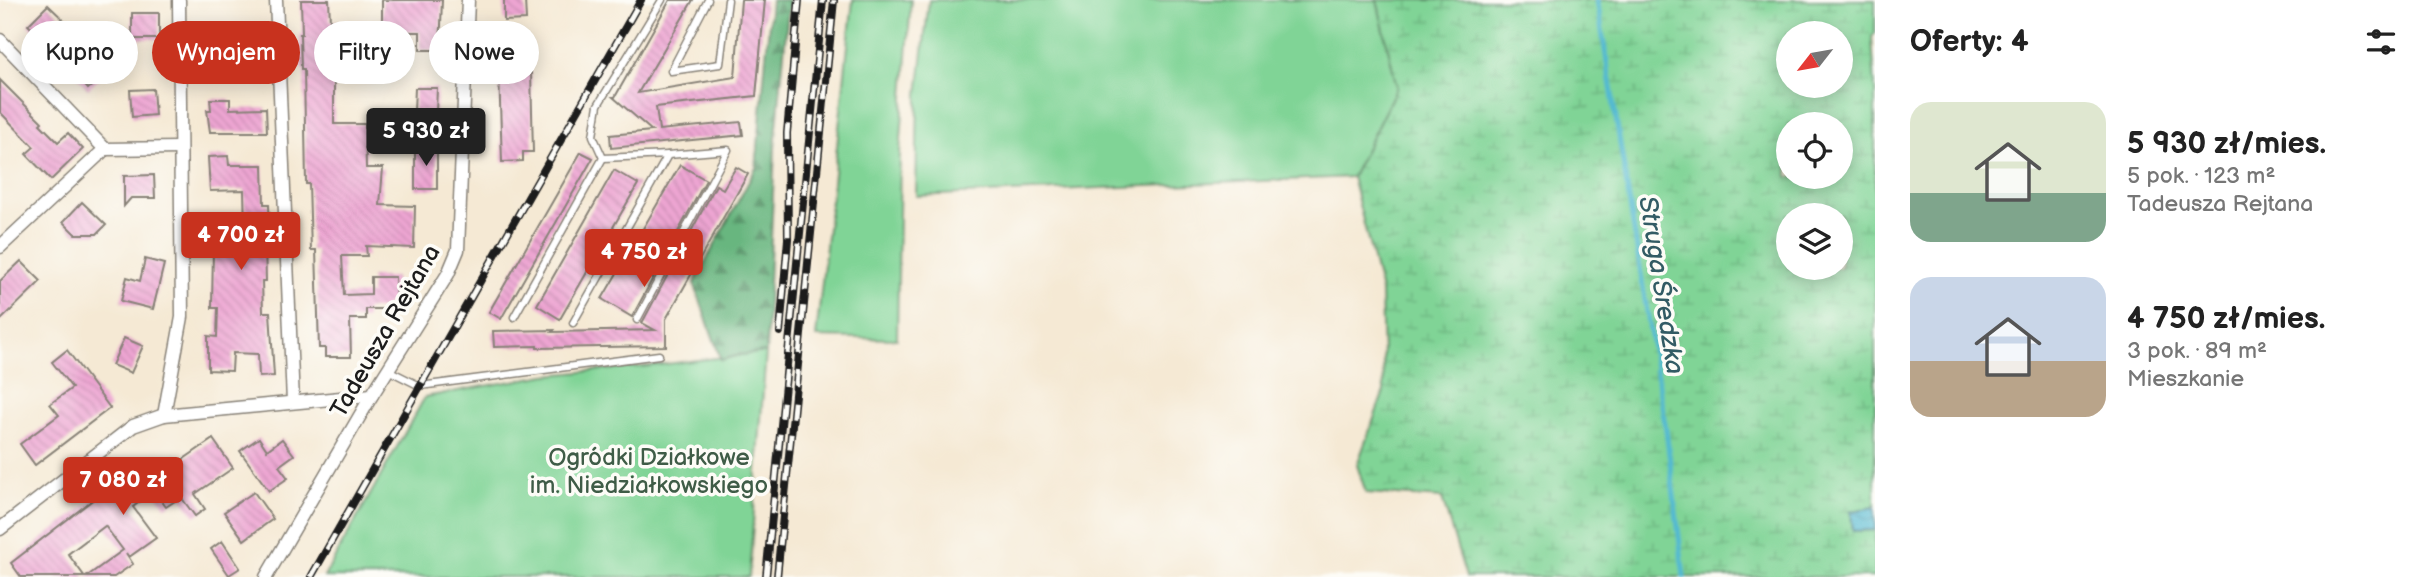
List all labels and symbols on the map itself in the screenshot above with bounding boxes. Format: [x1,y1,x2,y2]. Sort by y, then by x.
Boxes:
north arrow [1776,21,1853,98]
pin: 5 930 zł [354,108,498,168]
water label: Struga Średzka [1631,194,1691,377]
pin: 4 700 zł [169,212,313,272]
pin: 4 750 zł [572,230,716,289]
street label: Tadeusza Rejtana [324,240,447,423]
park label: Ogródki Działkowe im. Niedziałkowskiego [530,443,768,500]
pin: 7 080 zł [51,458,195,517]

